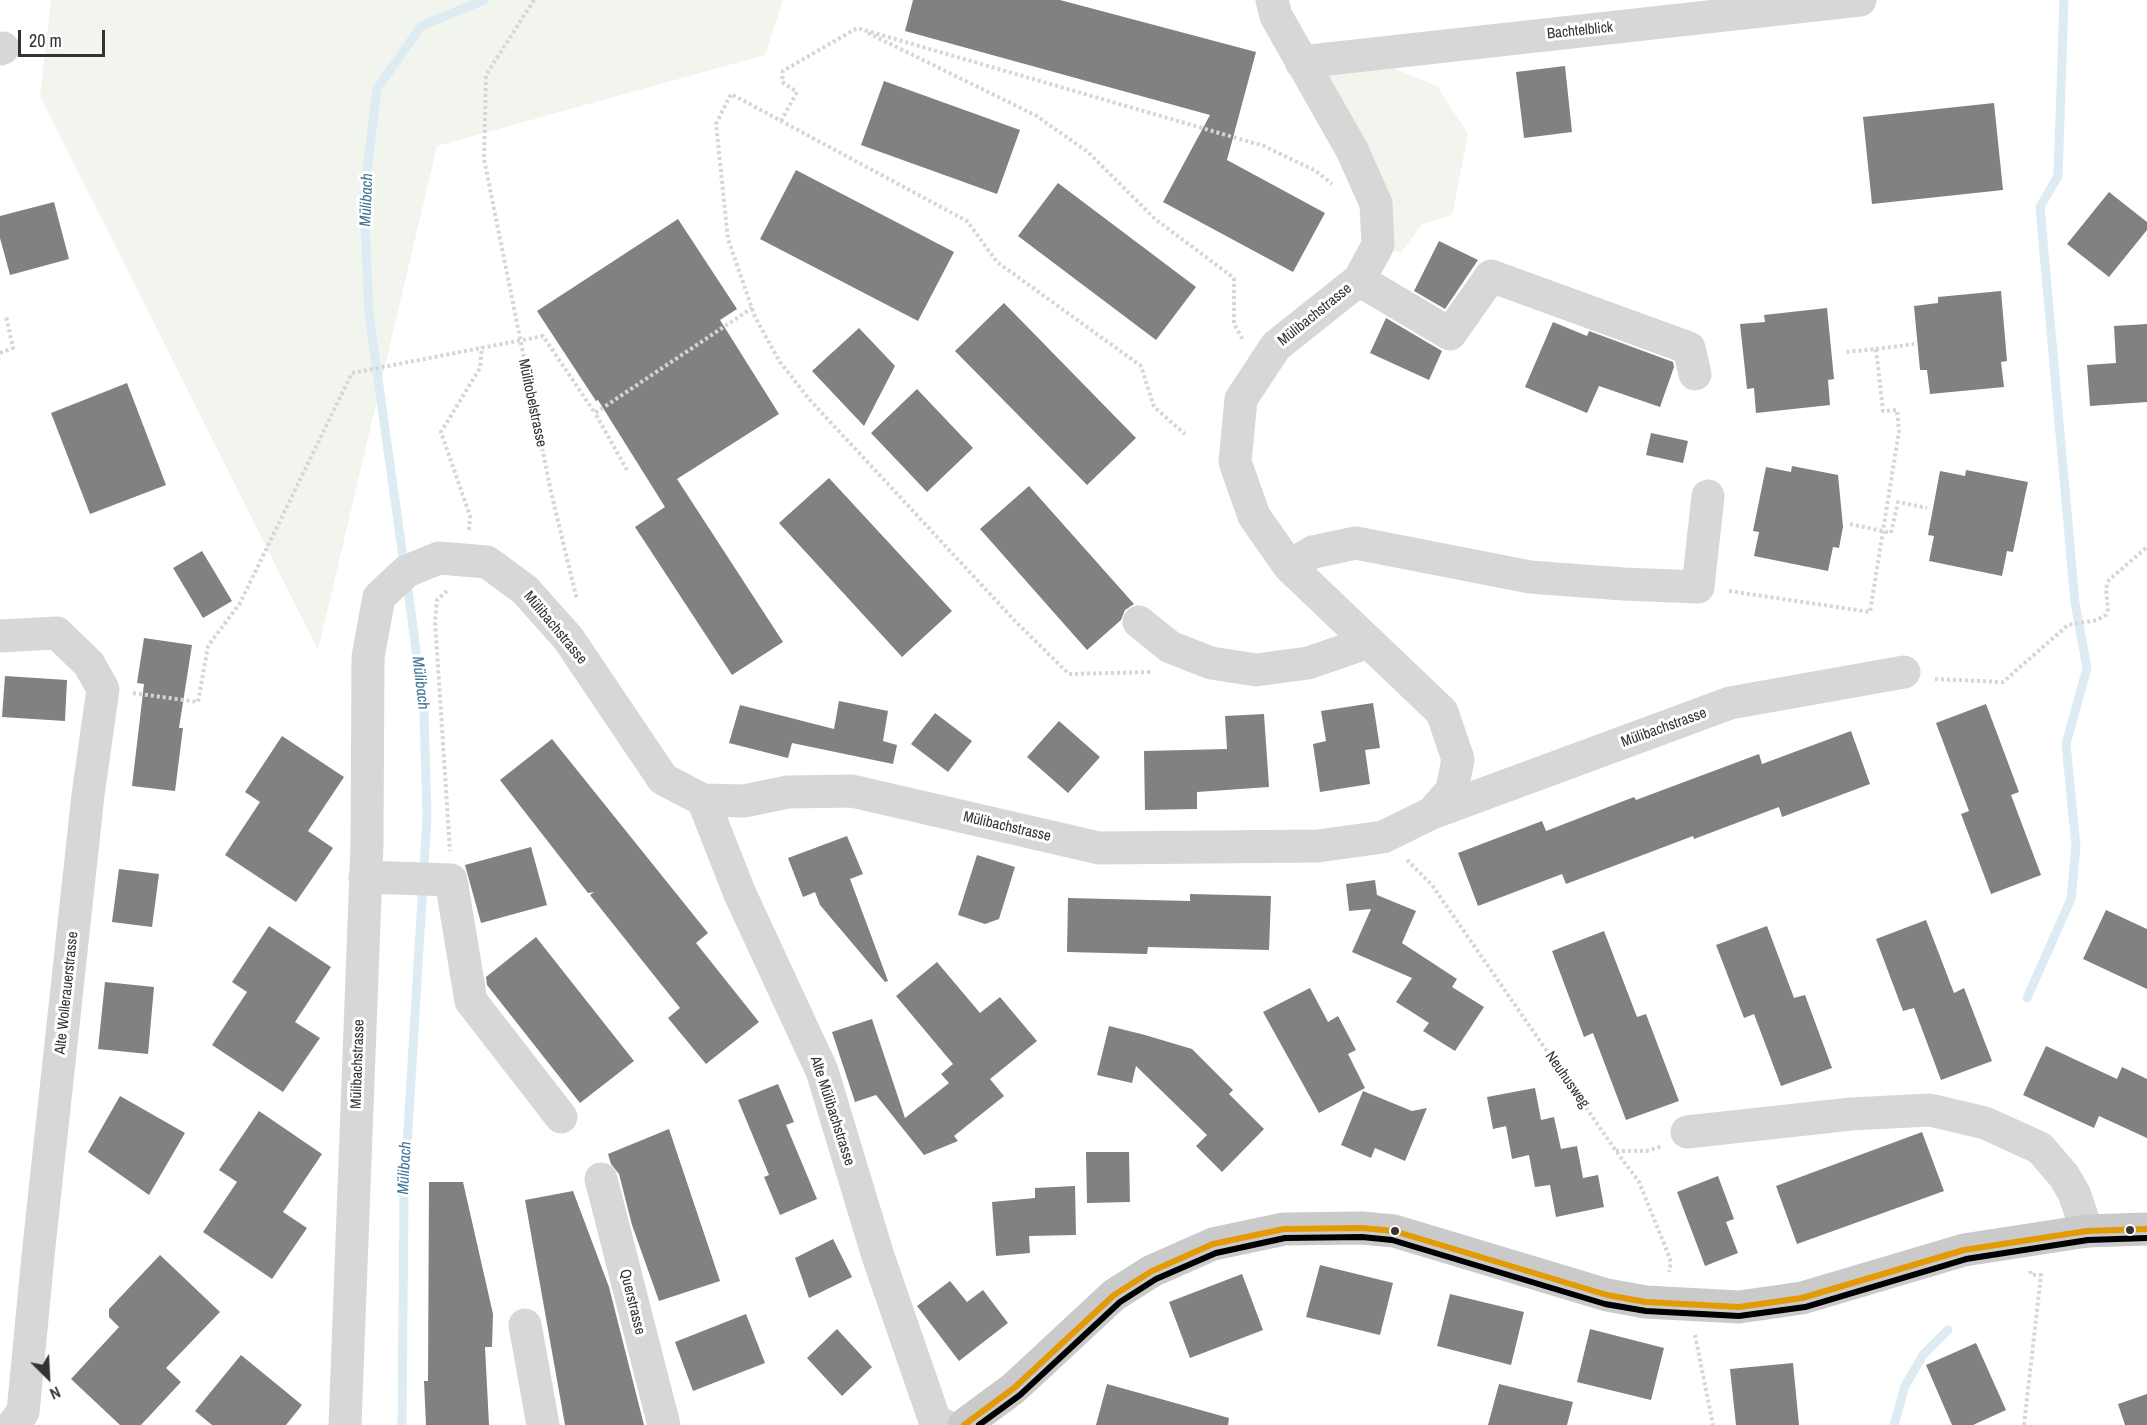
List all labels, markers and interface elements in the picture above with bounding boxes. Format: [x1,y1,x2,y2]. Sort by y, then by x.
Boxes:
scale bar [21,18,108,56]
street label: Bachtelblick [1546,19,1614,43]
text: 20 m [29,28,62,53]
water label: Mülibach [356,173,378,227]
street label: Mülibachstrasse [1275,280,1355,350]
street label: Mülitobelstrasse [514,357,550,449]
street label: Mülibachstrasse [519,588,591,668]
water label: Mülibach [407,655,433,711]
street label: Mülibachstrasse [1619,704,1709,752]
street label: Mülibachstrasse [961,808,1053,846]
street label: Alte Wollerauerstrasse [52,931,82,1055]
street label: Mülibachstrasse [347,1019,369,1109]
street label: Neuhusweg [1541,1048,1593,1112]
street label: Alte Mülibachstrasse [806,1054,858,1168]
water label: Mülibach [394,1141,416,1195]
unlabelled marker [2124,1224,2136,1236]
unlabelled marker [1389,1225,1401,1237]
street label: Querstrasse [615,1267,649,1337]
north arrow [18,1347,78,1407]
text: N [47,1381,64,1405]

